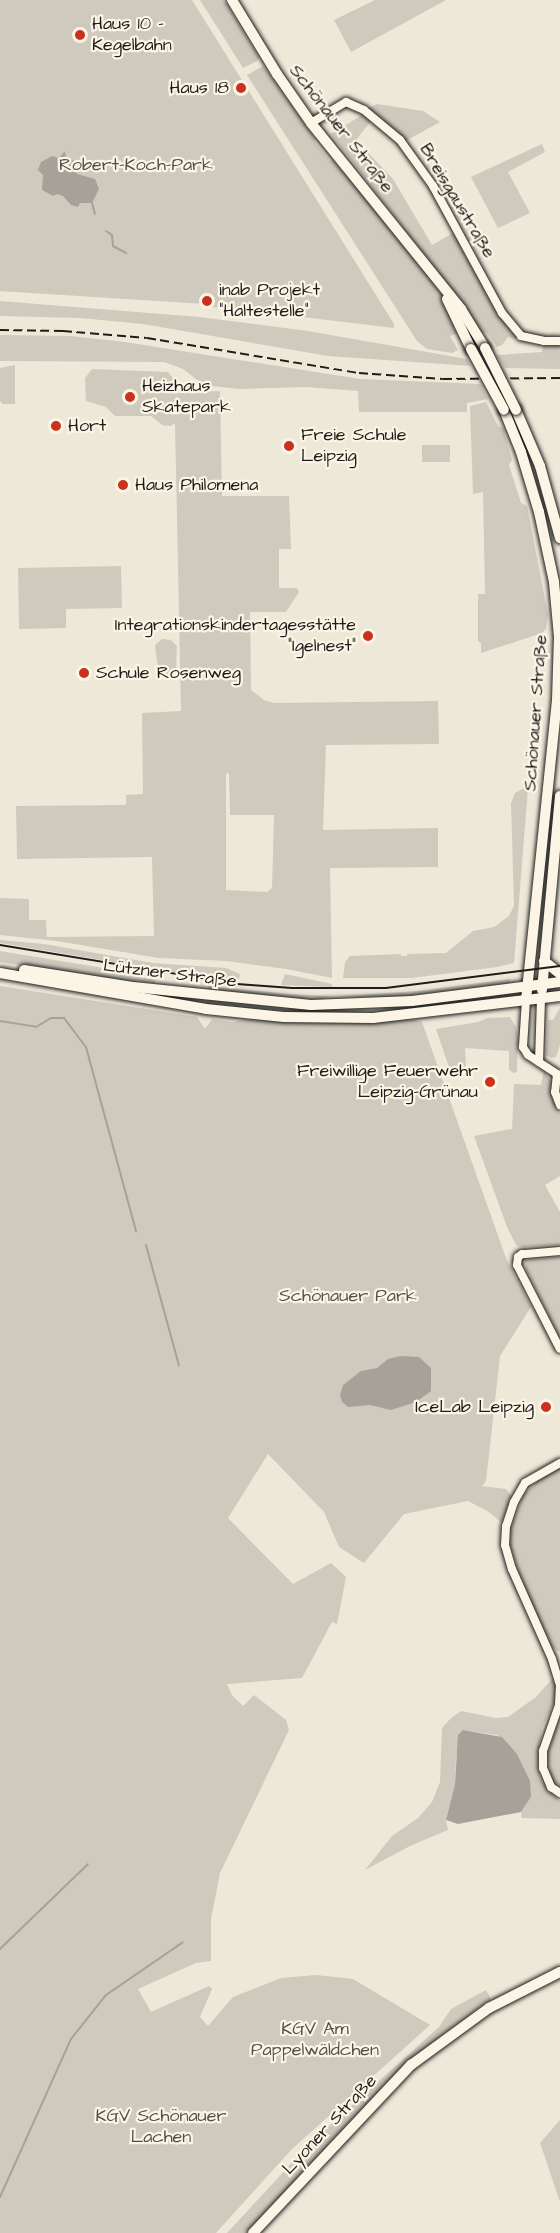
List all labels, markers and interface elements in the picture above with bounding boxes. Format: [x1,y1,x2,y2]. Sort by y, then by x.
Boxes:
place label: Haus 10 - Kegelbahn [92,14,172,57]
marker: Haus 10 - Kegelbahn [73,28,87,42]
street label: Schönauer Straße [284,61,398,197]
place label: Haus 18 [170,77,229,99]
marker: Haus 18 [234,81,248,95]
street label: Breisgaustraße [414,140,500,262]
park label: Robert-Koch-Park [59,154,213,176]
place label: inab Projekt "Haltestelle" [219,280,320,322]
marker: inab Projekt "Haltestelle" [200,294,214,308]
place label: Heizhaus Skatepark [142,376,231,418]
marker: Heizhaus Skatepark [123,390,137,404]
place label: Hort [68,415,106,437]
marker: Hort [49,419,63,433]
place label: Freie Schule Leipzig [301,425,406,468]
marker: Freie Schule Leipzig [282,439,296,453]
place label: Haus Philomena [135,474,258,496]
marker: Haus Philomena [116,478,130,492]
place label: Integrationskindertagesstätte "Igelnest" [115,615,356,658]
marker: Integrationskindertagesstätte "Igelnest" [361,629,375,643]
street label: Schönauer Straße [520,634,552,792]
place label: Schule Rosenweg [96,662,241,684]
marker: Schule Rosenweg [77,666,91,680]
street label: Lützner Straße [102,955,238,993]
place label: Freiwillige Feuerwehr Leipzig-Grünau [297,1061,478,1104]
marker: Freiwillige Feuerwehr Leipzig-Grünau [483,1075,497,1089]
park label: Schönauer Park [279,1285,417,1307]
place label: IceLab Leipzig [415,1396,534,1418]
marker: IceLab Leipzig [539,1400,553,1414]
park label: KGV Am Pappelwäldchen [251,2019,379,2062]
street label: Lyoner Straße [278,2071,382,2179]
park label: KGV Schönauer Lachen [96,2106,226,2148]

